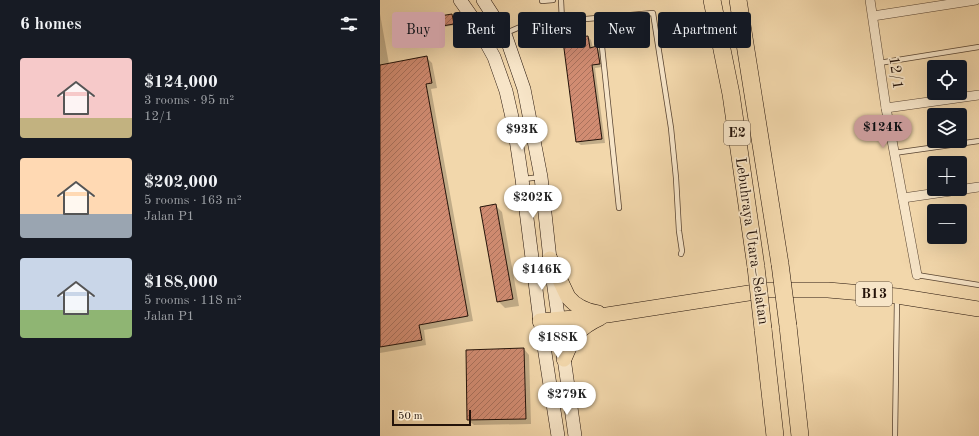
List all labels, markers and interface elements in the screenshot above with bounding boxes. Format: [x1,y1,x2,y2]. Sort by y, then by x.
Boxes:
chip: Buy [392,12,445,48]
chip: Rent [453,12,510,48]
chip: Filters [518,12,586,48]
chip: New [594,12,650,48]
chip: Apartment [658,12,751,48]
icon: filters [338,13,360,35]
text: 6 homes [20,16,82,33]
street label: 12/1 [885,56,905,90]
map controls [927,60,967,244]
button: locate [927,60,967,100]
icon: home [52,74,100,122]
text: $124,000 [144,74,218,91]
text: 3 rooms · 95 m² [144,94,234,107]
button: layers [927,108,967,148]
text: 12/1 [144,110,172,123]
pin: $124K [855,115,911,149]
pin: $93K [498,117,546,151]
road number: E2 [724,121,750,145]
text: $124K [863,121,903,134]
text: $93K [506,123,538,136]
street label: Lebuhraya Utara–Selatan [732,156,770,326]
button: + [927,156,967,196]
icon: home [52,174,100,222]
text: $202,000 [144,174,218,191]
pin: $202K [505,185,561,219]
text: $202K [513,191,553,204]
text: 5 rooms · 163 m² [144,194,242,207]
button: − [927,204,967,244]
text: Jalan P1 [144,210,194,223]
pin: $146K [514,257,570,291]
text: $146K [522,263,562,276]
icon: home [52,274,100,322]
text: $188,000 [144,274,218,291]
road number: B13 [856,282,892,306]
text: 5 rooms · 118 m² [144,294,242,307]
text: Jalan P1 [144,310,194,323]
pin: $188K [530,325,586,359]
text: $188K [538,331,578,344]
pin: $279K [539,382,595,416]
text: $279K [547,388,587,401]
scale bar [392,408,471,427]
text: 50 m [398,411,423,422]

